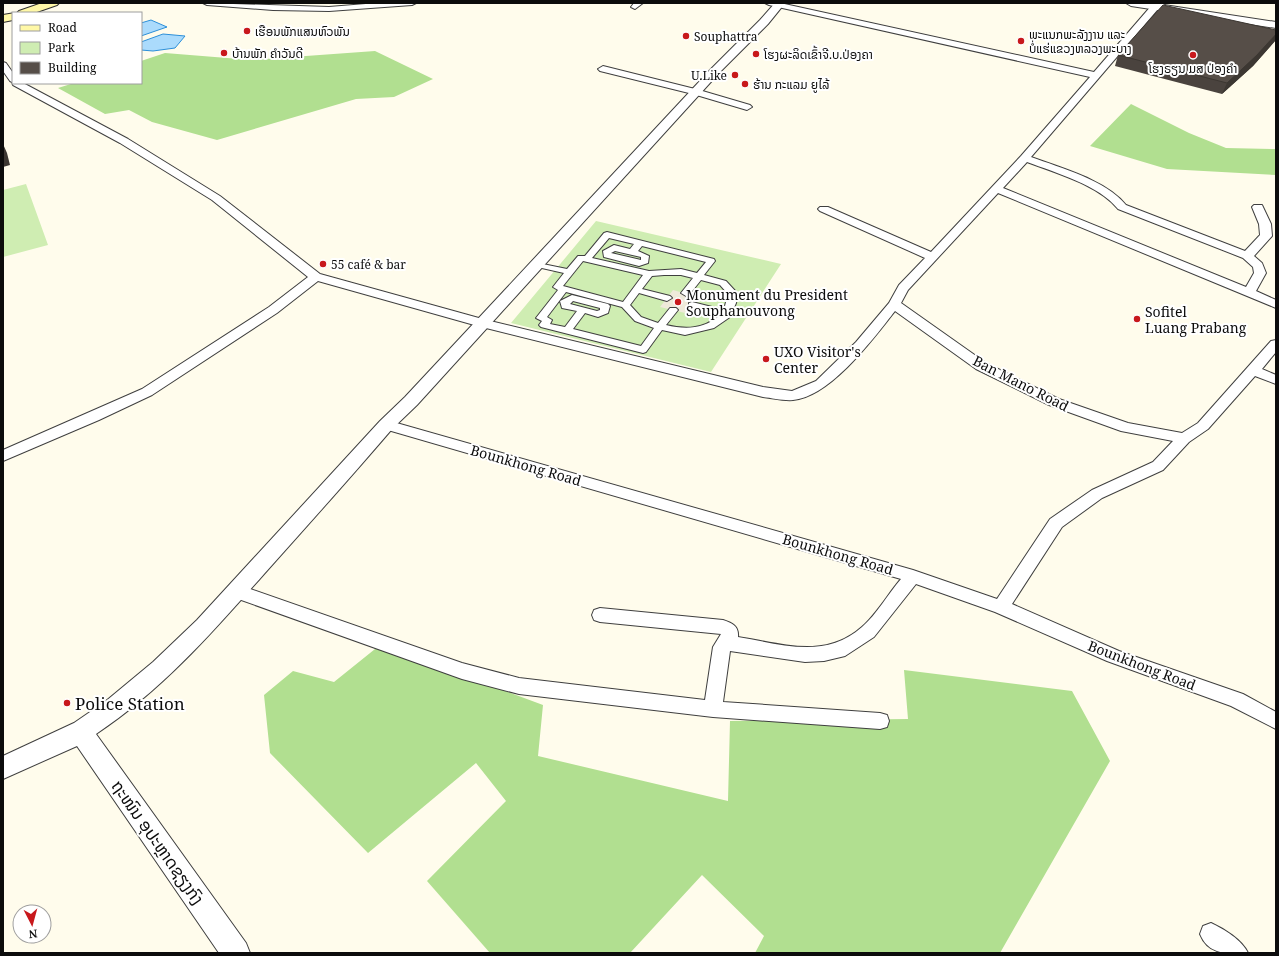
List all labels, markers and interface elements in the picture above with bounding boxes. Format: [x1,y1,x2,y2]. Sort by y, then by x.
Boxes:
legend [12,12,142,84]
text: Road [48,19,78,36]
place label: ເຮືອນພັກແສນຫົວພັນ [255,23,350,40]
marker: ເຮືອນພັກແສນຫົວພັນ [242,26,252,36]
place label: ພະແນກພະລັງງານ ແລະ ບໍ່ແຮ່ແຂວງຫລວງພະບາງ [1029,26,1132,57]
place label: Souphattra [694,28,758,45]
marker: Souphattra [681,31,691,41]
marker: ພະແນກພະລັງງານ ແລະ ບໍ່ແຮ່ແຂວງຫລວງພະບາງ [1016,36,1026,46]
text: Park [48,39,76,56]
place label: ບ້ານພັກ ຄໍາວັນດີ [232,45,303,62]
place label: ໂຮງຜະລິດເຂົ້າຈີ.ບ.ປ່ອງຄາ [763,45,873,63]
marker: ບ້ານພັກ ຄໍາວັນດີ [219,48,229,58]
marker: ໂຮງຜະລິດເຂົ້າຈີ.ບ.ປ່ອງຄາ [751,49,761,59]
marker: ໂຮງຣຽນ ມສ ປ່ອງຄຳ [1188,50,1198,60]
text: Building [48,59,97,76]
place label: ໂຮງຣຽນ ມສ ປ່ອງຄຳ [1148,60,1237,77]
place label: U.Like [691,67,727,84]
marker: U.Like [730,70,740,80]
place label: ຮ້ານ ກະແລມ ຍູໄລ້ [753,76,830,93]
marker: ຮ້ານ ກະແລມ ຍູໄລ້ [740,79,750,89]
place label: 55 café & bar [331,256,406,273]
marker: 55 café & bar [318,259,328,269]
place label: Monument du President Souphanouvong [686,285,848,320]
marker: Monument du President Souphanouvong [673,297,683,307]
place label: Sofitel Luang Prabang [1145,302,1247,337]
marker: Sofitel Luang Prabang [1132,314,1142,324]
place label: UXO Visitor's Center [774,342,861,377]
street label: Ban Mano Road [970,351,1073,416]
marker: UXO Visitor's Center [761,354,771,364]
street label: Bounkhong Road [468,440,584,490]
street label: Bounkhong Road [780,529,896,579]
street label: Bounkhong Road [1085,636,1199,694]
place label: Police Station [75,692,185,715]
marker: Police Station [62,698,72,708]
street label: ຖະໜົນ ອຸປະຫຼາດຊຽງກົງ [106,775,210,909]
north arrow [12,904,52,944]
text: N [28,927,38,942]

